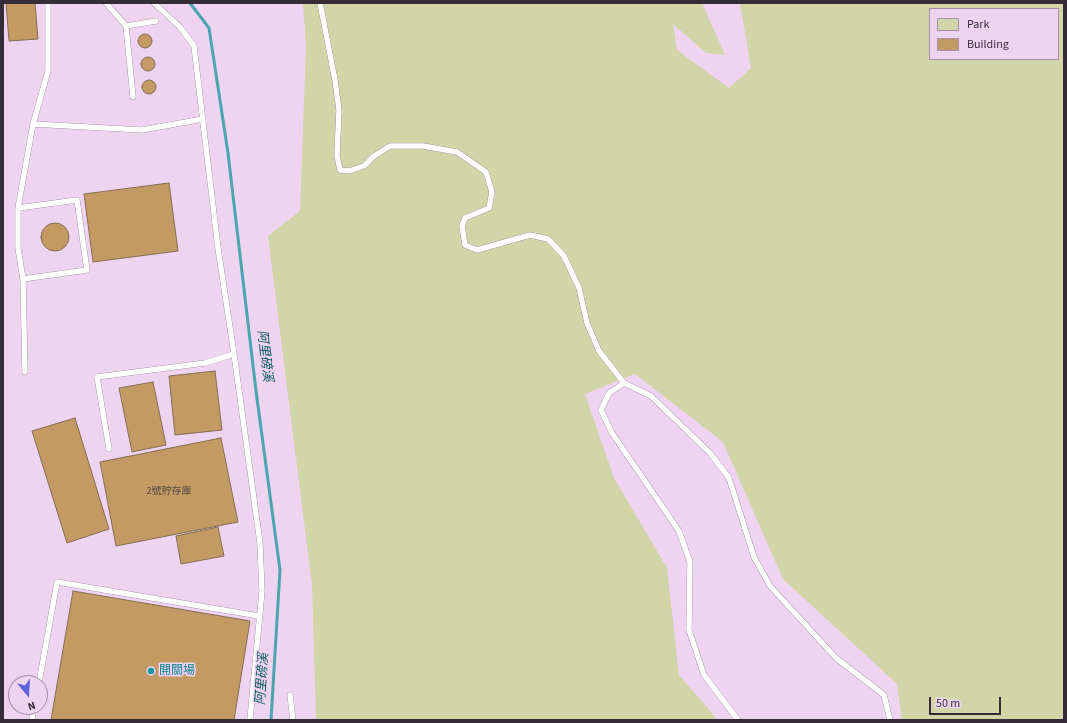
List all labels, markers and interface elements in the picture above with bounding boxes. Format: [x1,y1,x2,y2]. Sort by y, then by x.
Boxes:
legend [929,8,1059,60]
text: Park [967,16,989,33]
text: Building [967,36,1009,53]
water label: 阿里磅溪 [253,329,275,383]
house number: 2號貯存庫 [147,486,191,498]
water label: 阿里磅溪 [253,653,273,705]
place label: 開關場 [159,664,195,678]
marker: 開關場 [146,666,156,676]
north arrow [8,675,48,715]
scale bar [931,689,1003,715]
text: 50 m [936,695,960,712]
text: N [26,698,37,714]

